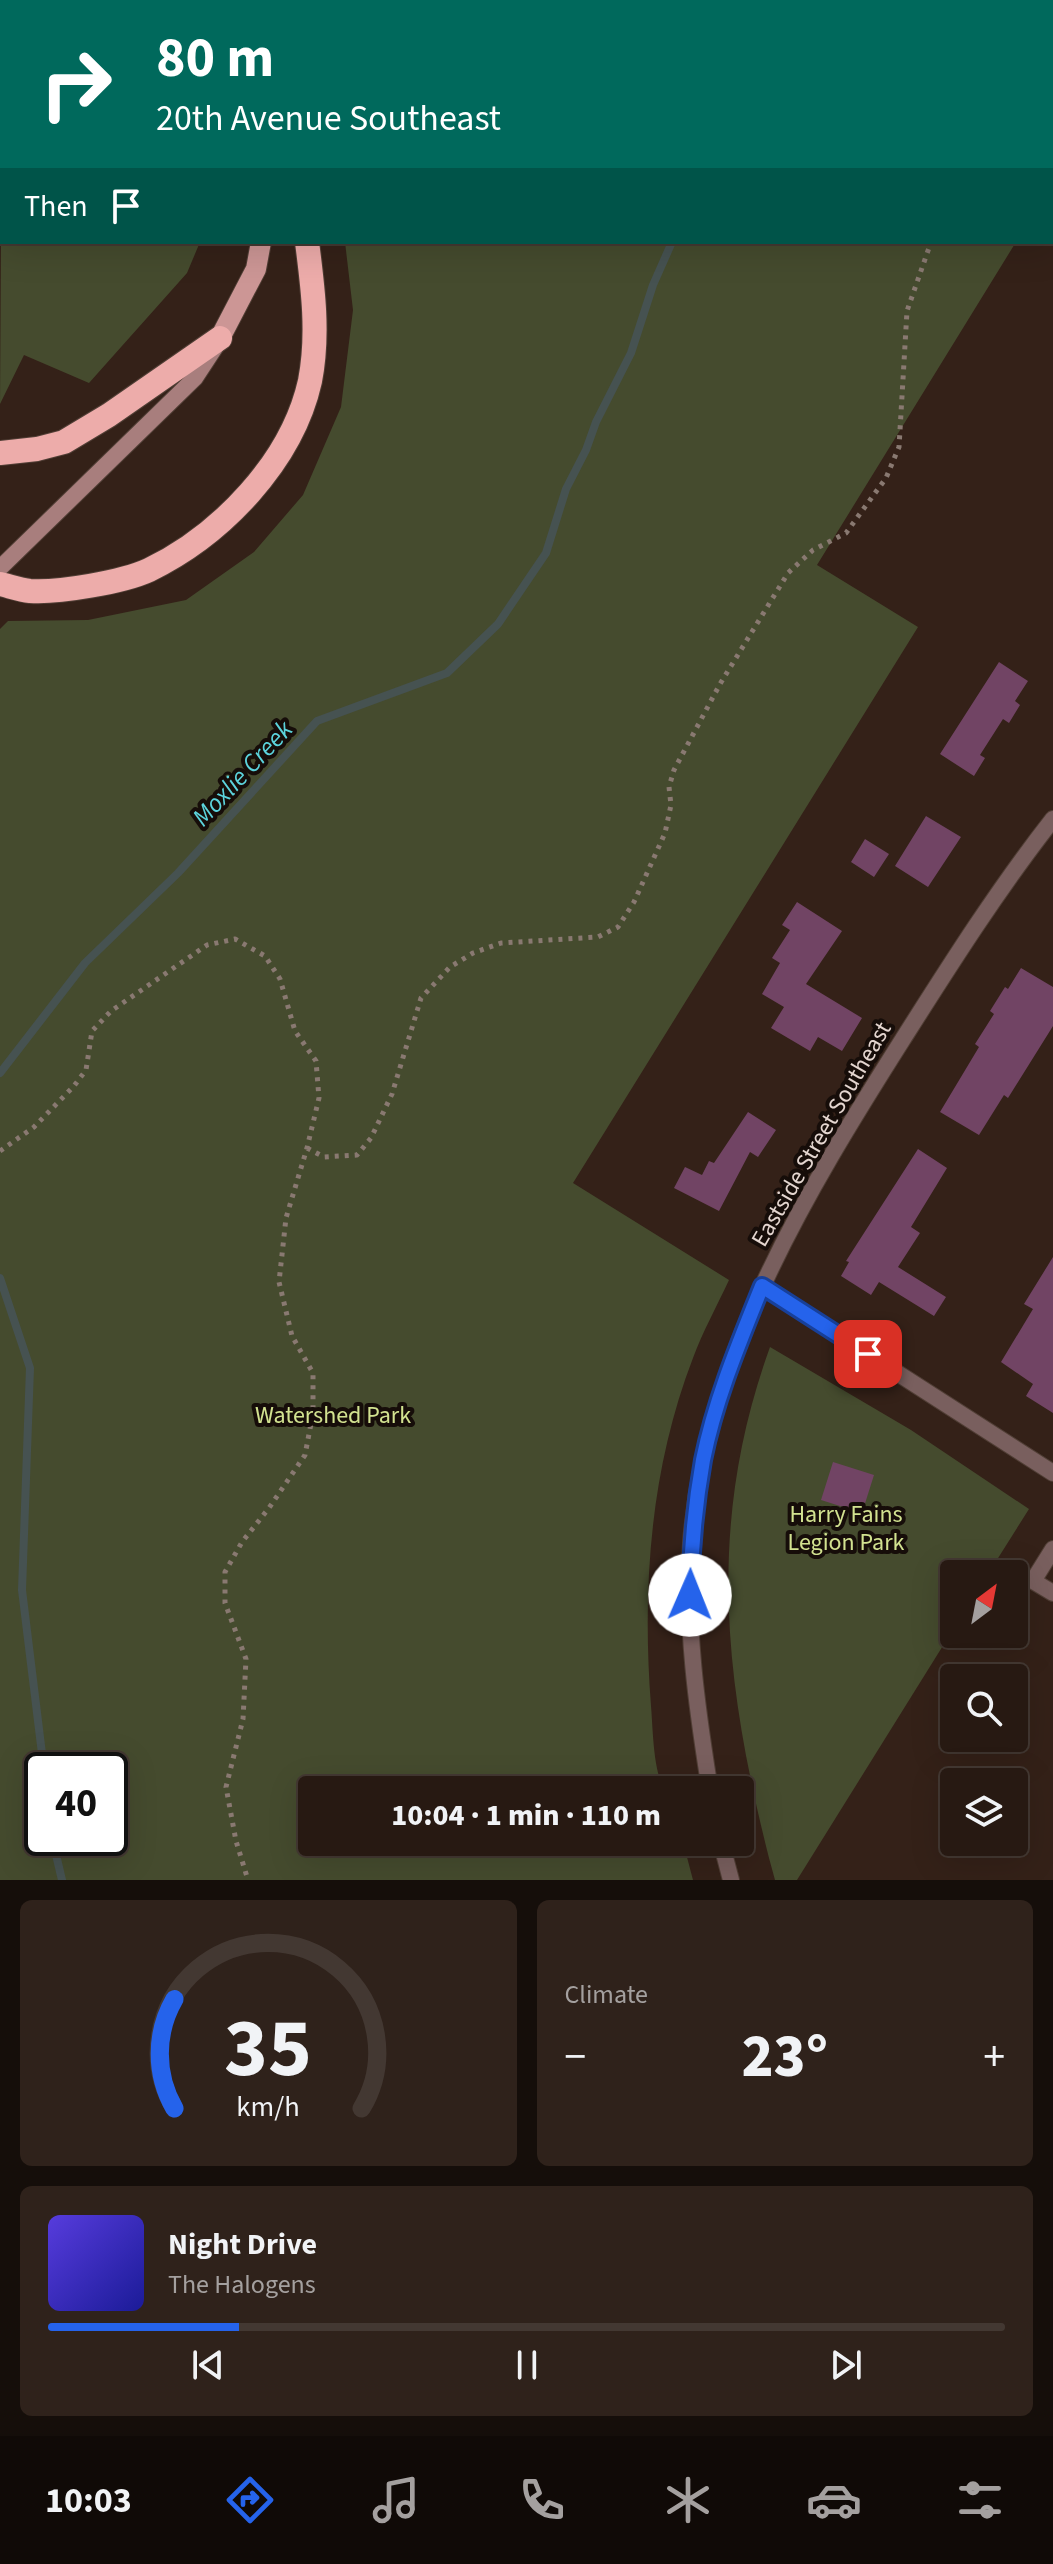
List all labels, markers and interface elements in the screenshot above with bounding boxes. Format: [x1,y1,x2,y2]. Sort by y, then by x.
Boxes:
text: 80 m [156,19,274,98]
icon: right [24,32,128,136]
text: 20th Avenue Southeast [156,93,501,144]
icon: arrive [104,184,148,228]
text: Then [24,185,88,228]
water label: Moxlie Creek [183,712,302,835]
street label: Eastside Street Southeast [743,1015,900,1253]
pin [834,1320,902,1388]
icon: arrive [846,1332,890,1376]
park label: Watershed Park [255,1398,411,1433]
park label: Harry Fains Legion Park [788,1497,905,1560]
position arrow [648,1553,732,1637]
north arrow [940,1560,1028,1648]
map controls [940,1560,1028,1856]
button: search [940,1664,1028,1752]
speed limit sign: 40 [24,1752,128,1856]
button: layers [940,1768,1028,1856]
text: 10:04 · 1 min · 110 m [391,1794,661,1837]
text: Climate [565,1976,648,2013]
text: 35 [224,1990,312,2108]
text: 23° [742,2015,828,2100]
text: − [565,2026,586,2089]
text: + [983,2026,1005,2089]
text: km/h [237,2087,300,2127]
text: Night Drive [168,2223,317,2266]
text: The Halogens [168,2266,316,2303]
icon: previous [186,2343,230,2387]
icon: pause [505,2343,549,2387]
icon: next [824,2343,868,2387]
icon: directions [222,2472,278,2528]
icon: music [368,2472,424,2528]
icon: phone [514,2472,570,2528]
icon: climate [660,2472,716,2528]
icon: car [806,2472,862,2528]
icon: filters [952,2472,1008,2528]
text: 10:03 [45,2475,132,2526]

